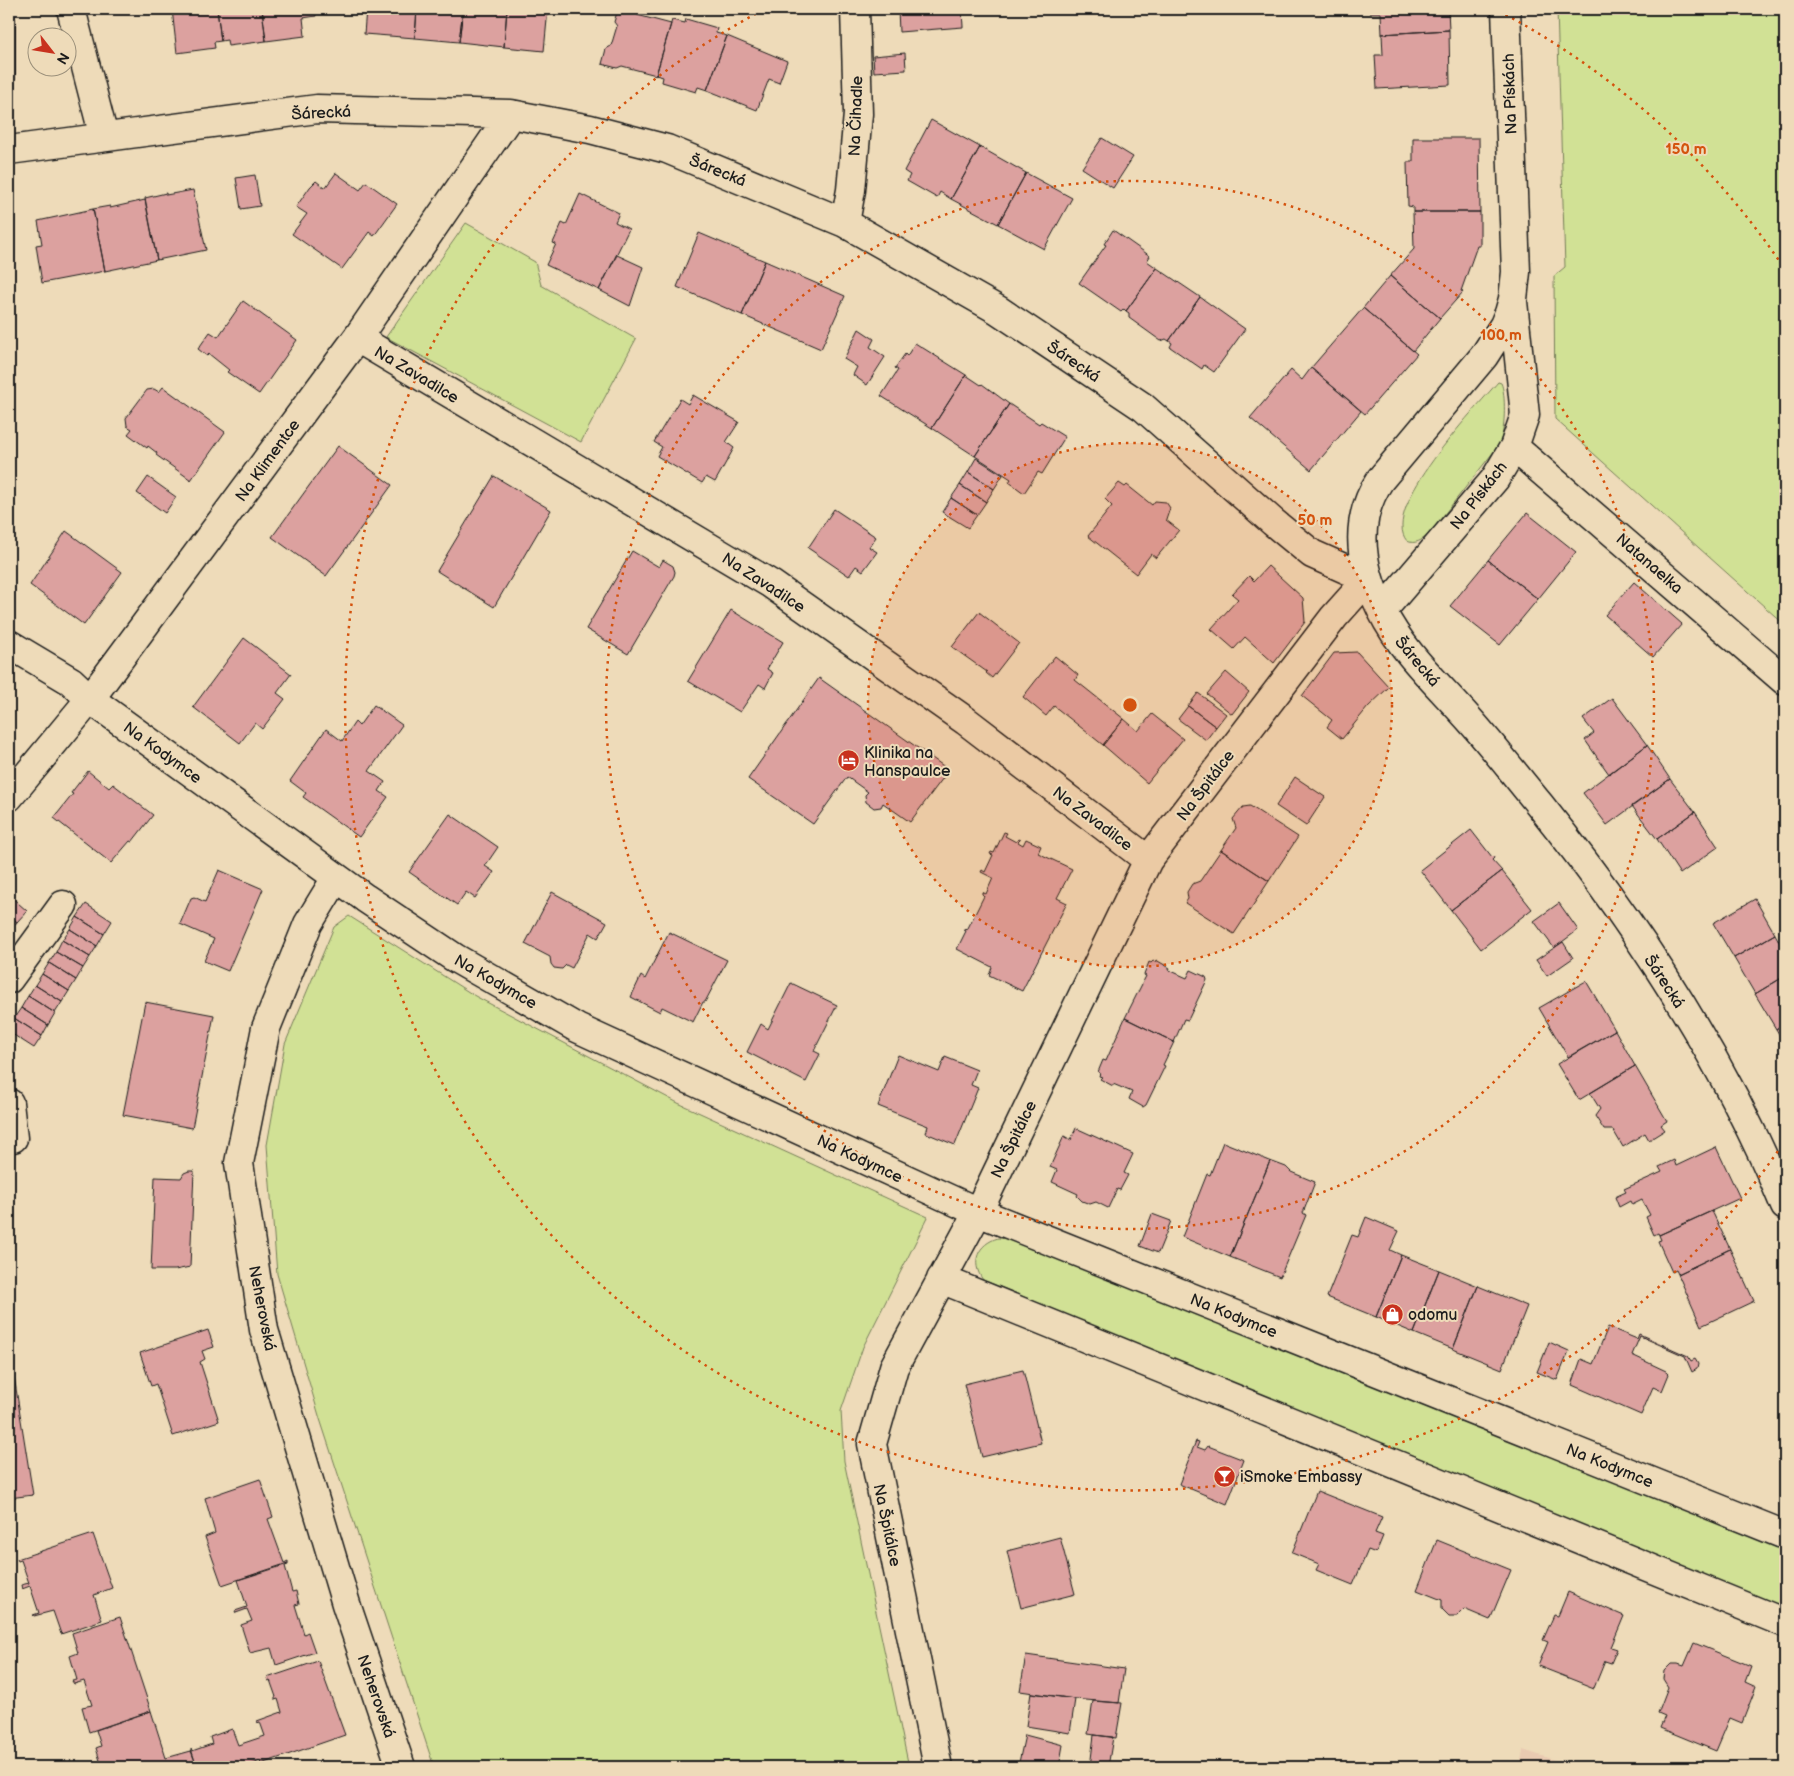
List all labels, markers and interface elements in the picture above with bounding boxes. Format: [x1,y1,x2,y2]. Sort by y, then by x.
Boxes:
north arrow [28,28,78,78]
text: N [53,50,73,67]
street label: Na Pískách [1500,53,1521,135]
street label: Na Čihadle [844,75,867,157]
street label: Šárecká [291,100,351,125]
text: 150 m [1665,140,1707,159]
street label: Šárecká [686,150,749,191]
text: 100 m [1480,326,1522,345]
street label: Šárecká [1043,336,1104,387]
street label: Na Zavadilce [371,343,462,408]
street label: Na Klimentce [232,416,305,506]
street label: Na Pískách [1447,458,1512,534]
text: 50 m [1298,511,1333,530]
street label: Natanaelka [1612,530,1686,598]
street label: Na Zavadilce [718,549,809,617]
street label: Šárecká [1390,632,1445,691]
centre of rings [1121,696,1139,714]
street label: Na Kodymce [119,718,205,788]
place label: Klinika na Hanspaulce [864,744,951,781]
street label: Na Špitálce [1172,745,1239,825]
hotel icon: Klinika na Hanspaulce [836,749,860,773]
street label: Na Zavadilce [1048,783,1136,856]
street label: Šárecká [1639,950,1690,1012]
street label: Na Kodymce [451,951,540,1014]
street label: Na Špitálce [986,1097,1041,1181]
street label: Na Kodymce [814,1131,906,1188]
street label: Neherovská [244,1264,279,1353]
street label: Na Kodymce [1187,1290,1280,1343]
shop icon: odomu [1380,1302,1404,1326]
place label: odomu [1408,1306,1457,1325]
street label: Na Kodymce [1563,1440,1656,1493]
bar icon: iSmoke Embassy [1212,1464,1236,1488]
place label: iSmoke Embassy [1240,1468,1363,1487]
street label: Na Špitálce [869,1482,907,1569]
street label: Neherovská [353,1652,399,1740]

